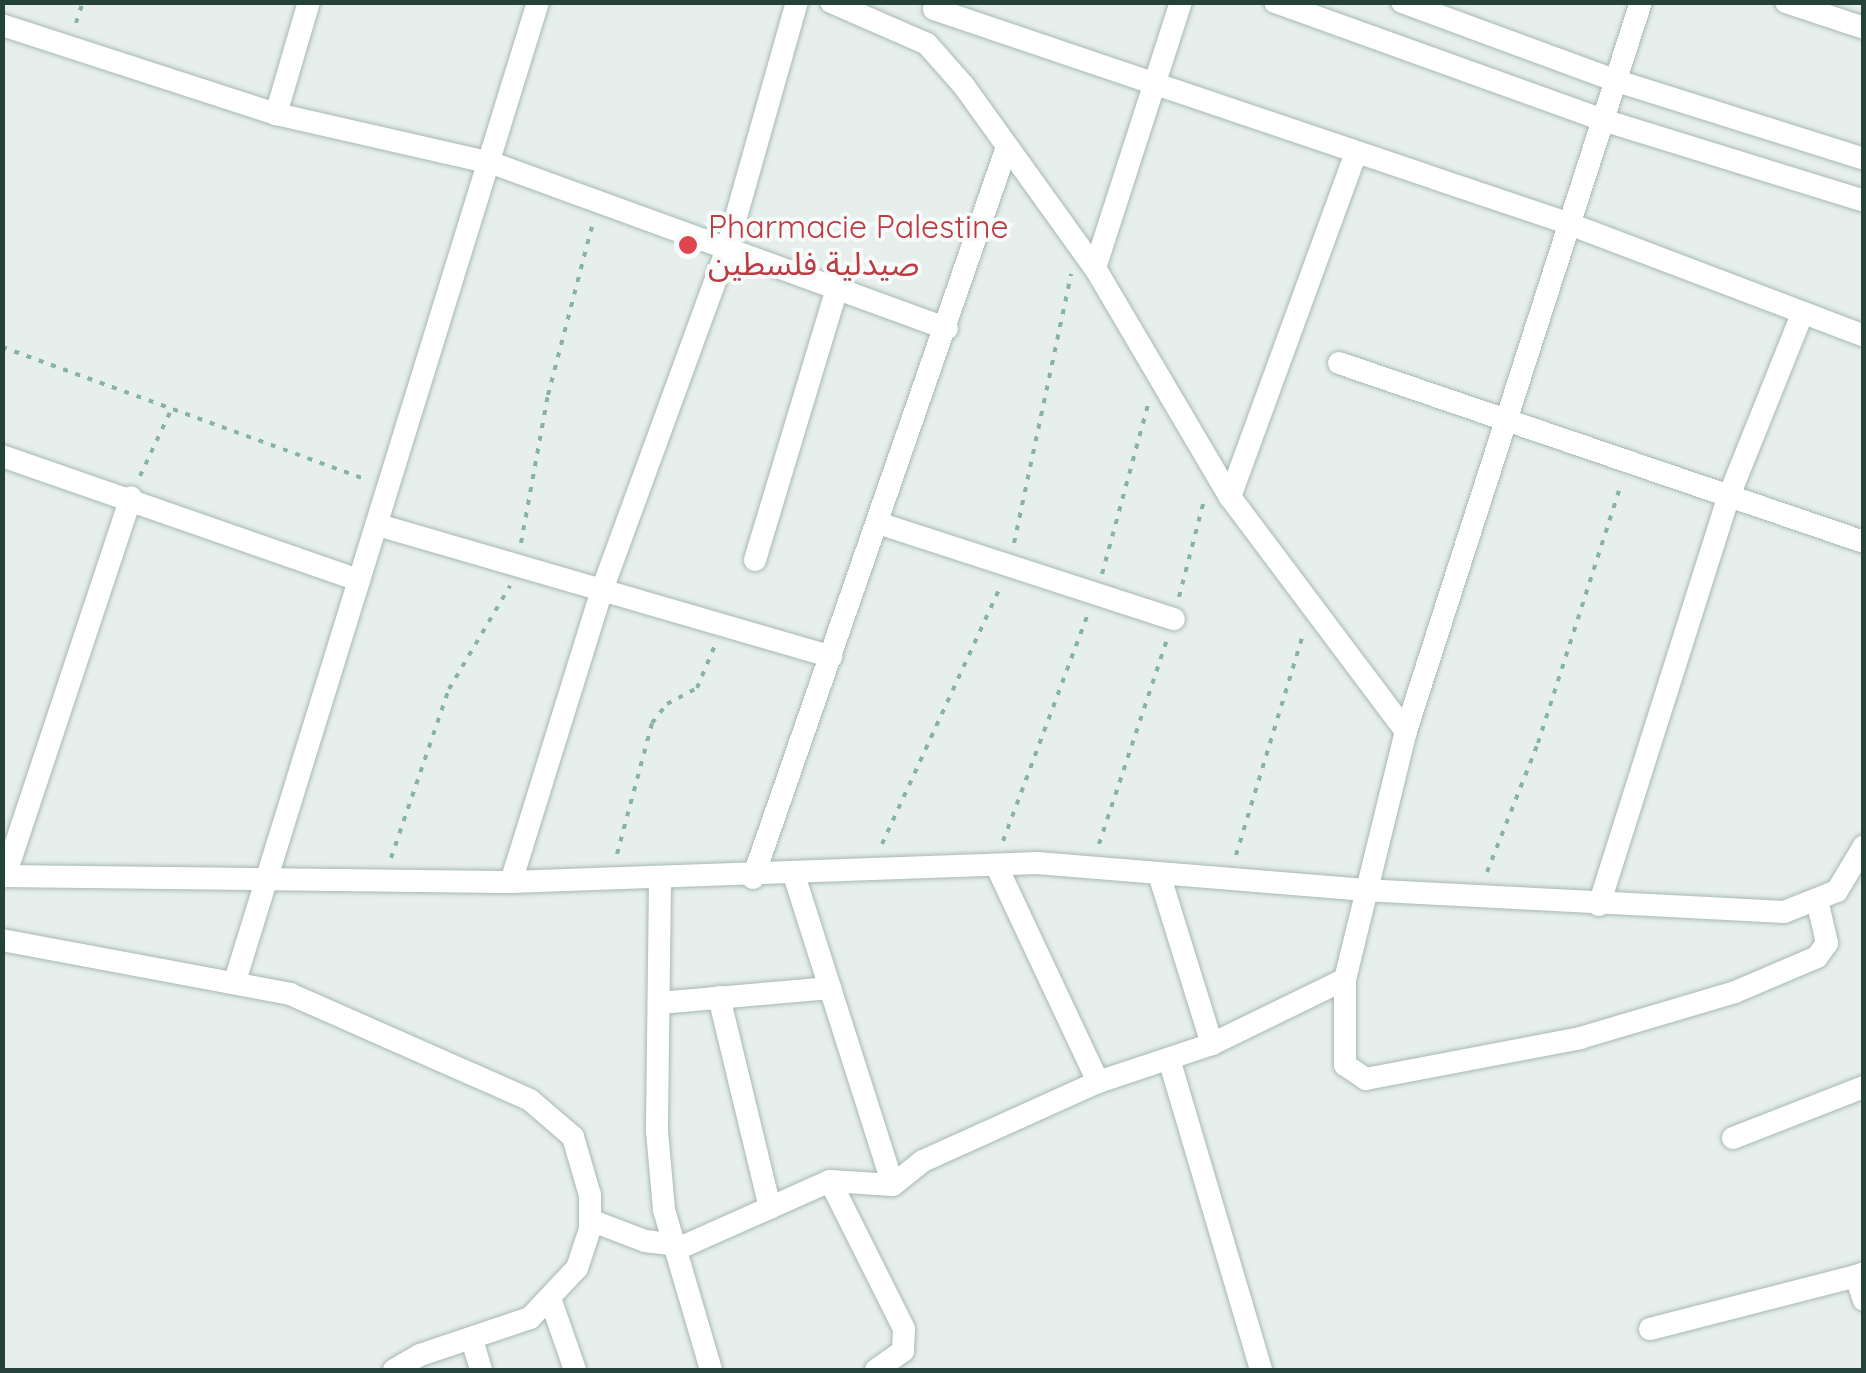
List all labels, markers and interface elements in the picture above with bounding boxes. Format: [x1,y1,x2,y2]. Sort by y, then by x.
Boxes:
place label: Pharmacie Palestine صيدلية فلسطين [708,208,1008,283]
marker: Pharmacie Palestine صيدلية فلسطين [677,234,699,256]

